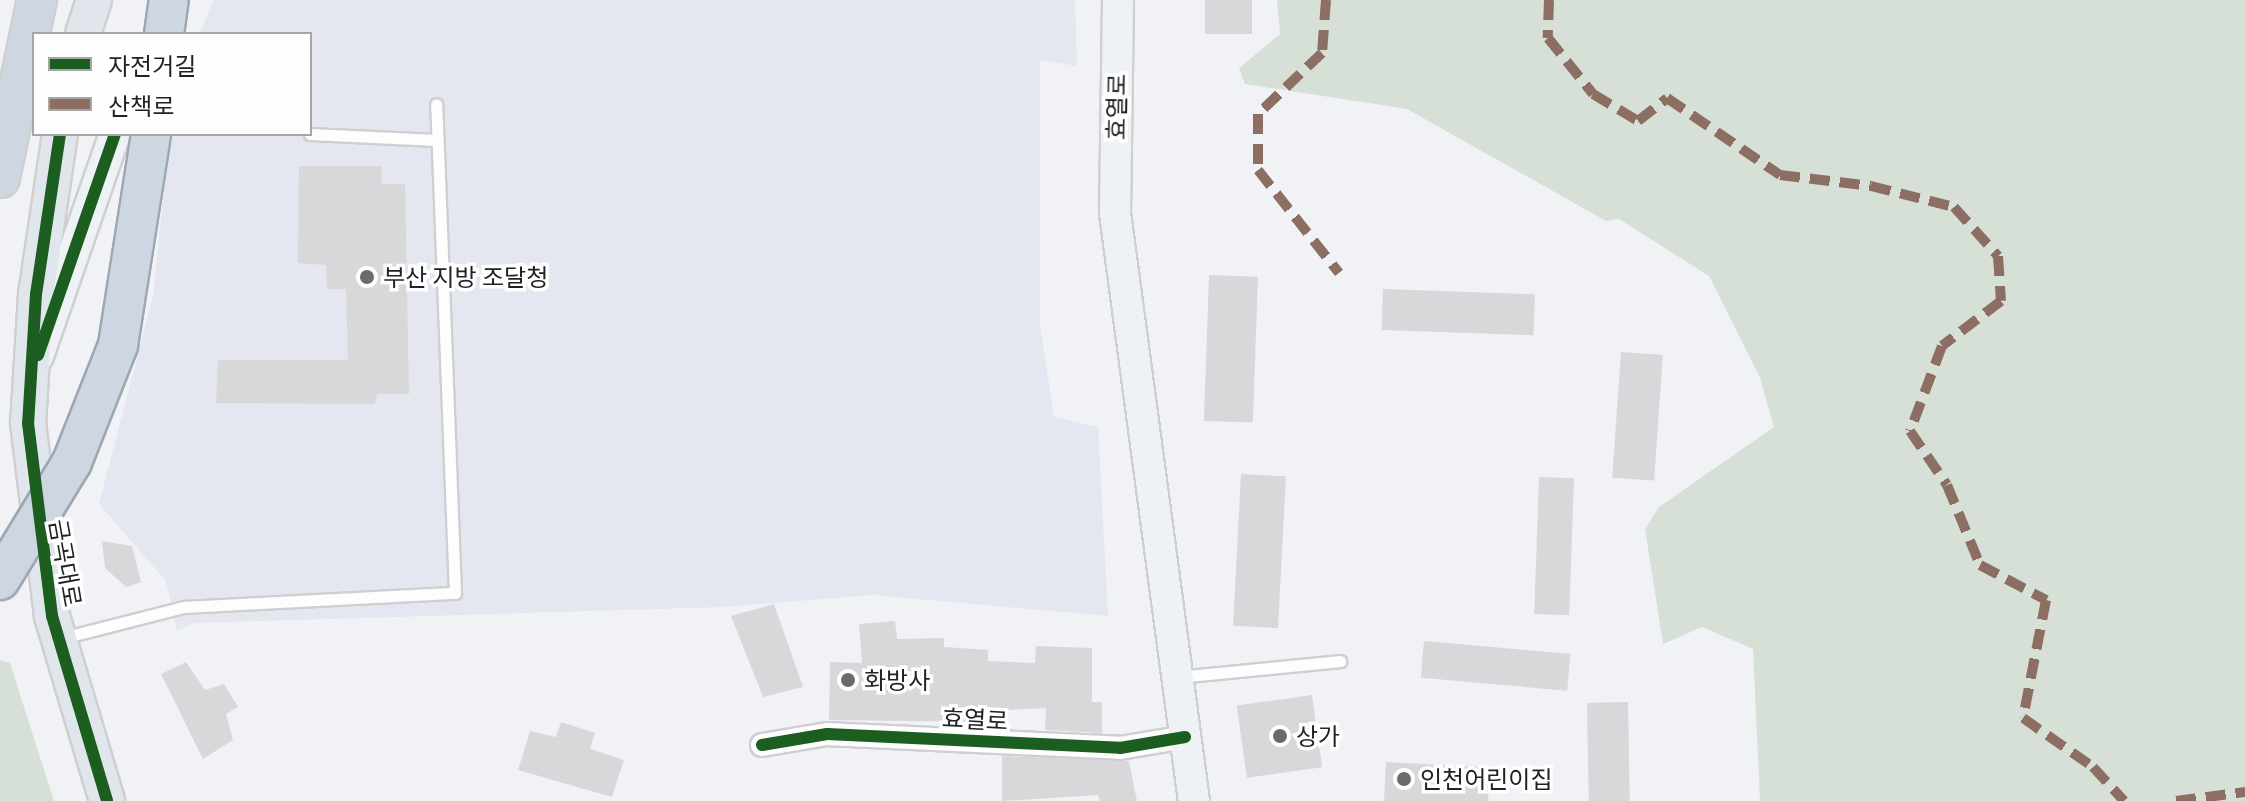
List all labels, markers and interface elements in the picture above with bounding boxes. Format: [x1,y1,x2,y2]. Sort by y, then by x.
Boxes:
legend [32,32,312,136]
text: 자전거길 [108,51,196,80]
street label: 효열로 [1101,74,1131,140]
text: 산책로 [108,91,174,120]
place label: 부산 지방 조달청 [383,263,548,291]
marker: 부산 지방 조달청 [358,268,376,286]
street label: 금곡대로 [44,517,88,609]
place label: 화방사 [864,666,930,694]
marker: 화방사 [839,671,857,689]
street label: 효열로 [941,703,1009,735]
place label: 상가 [1296,722,1340,750]
marker: 상가 [1271,727,1289,745]
place label: 인천어린이집 [1420,765,1552,793]
marker: 인천어린이집 [1395,770,1413,788]

